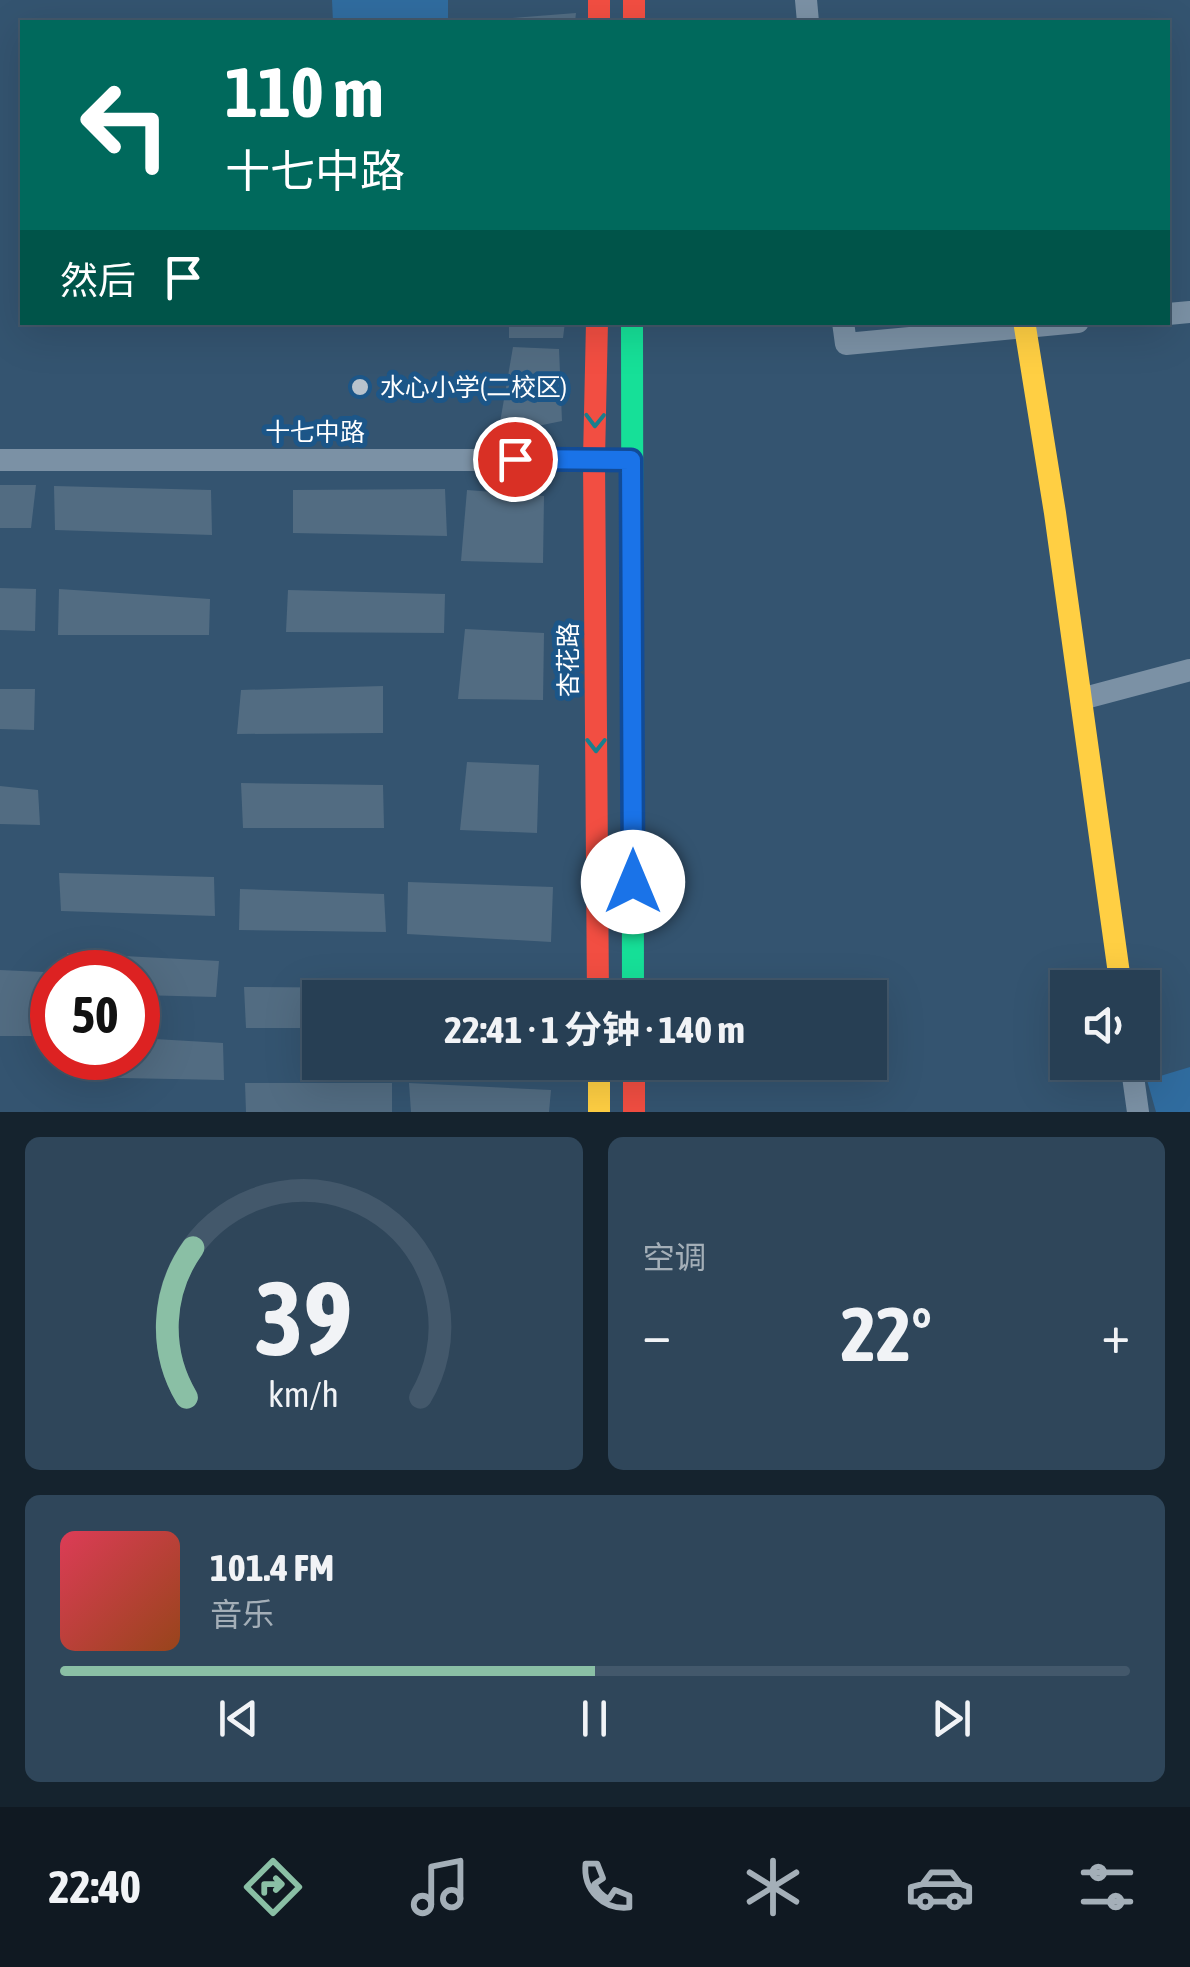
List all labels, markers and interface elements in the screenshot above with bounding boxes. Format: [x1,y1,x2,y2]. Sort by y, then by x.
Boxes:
text: 110 m [225,52,384,132]
icon: left [60,60,190,190]
text: 十七中路 [225,145,405,197]
icon: arrive [156,250,211,305]
text: 然后 [60,259,136,302]
place label: 水心小学(二校区) [380,373,567,401]
marker: 水心小学(二校区) [349,376,371,398]
one-way arrow [584,412,606,428]
pin [473,417,558,502]
street label: 十七中路 [265,418,365,446]
icon: arrive [488,432,543,487]
street label: 杏花路 [554,622,582,698]
one-way arrow [586,737,607,753]
position arrow [581,830,685,934]
speed limit sign: 50 [30,950,160,1080]
map controls [1050,970,1160,1080]
button: sound [1050,970,1160,1080]
text: 22:41 · 1 分钟 · 140 m [444,1008,745,1051]
text: 空调 [643,1239,707,1276]
text: 39 [255,1258,353,1377]
text: 22° [841,1291,932,1377]
text: − [643,1302,671,1365]
text: + [1101,1302,1130,1365]
text: km/h [268,1374,339,1415]
text: 101.4 FM [210,1546,334,1589]
text: 音乐 [210,1596,274,1633]
icon: previous [211,1691,266,1746]
icon: pause [567,1691,622,1746]
icon: next [924,1691,979,1746]
icon: directions [238,1852,308,1922]
icon: music [405,1852,475,1922]
icon: phone [571,1852,641,1922]
icon: climate [738,1852,808,1922]
icon: car [905,1852,975,1922]
icon: filters [1072,1852,1142,1922]
text: 22:40 [48,1861,141,1913]

